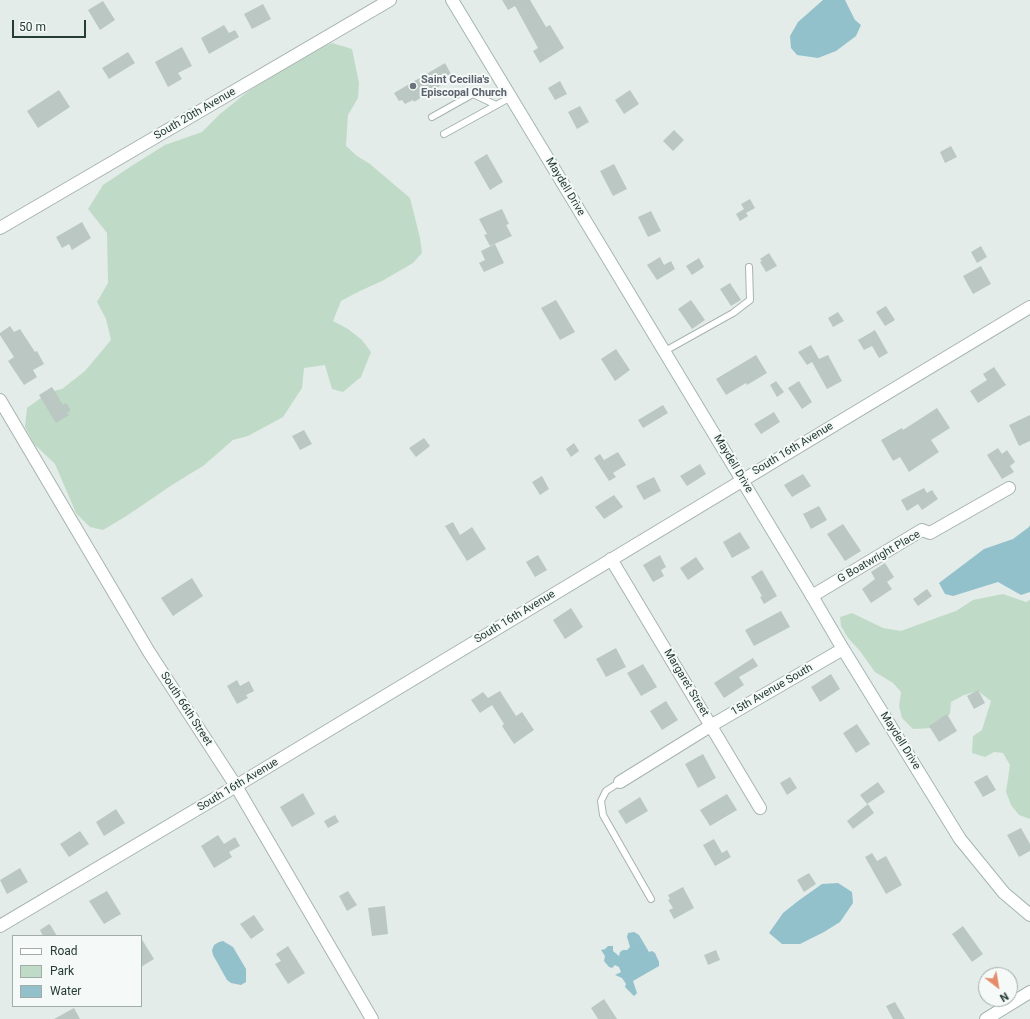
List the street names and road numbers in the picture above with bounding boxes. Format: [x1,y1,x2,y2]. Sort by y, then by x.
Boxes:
street label: South 20th Avenue [152,85,238,143]
street label: Maydell Drive [542,156,588,218]
street label: South 16th Avenue [750,420,836,478]
street label: Maydell Drive [710,433,756,495]
street label: G Boatwright Place [835,528,923,586]
street label: South 16th Avenue [472,588,558,646]
street label: Margaret Street [661,647,711,719]
street label: 15th Avenue South [729,661,815,719]
street label: South 66th Street [157,670,215,748]
street label: Maydell Drive [877,710,923,772]
street label: South 16th Avenue [195,756,281,814]

